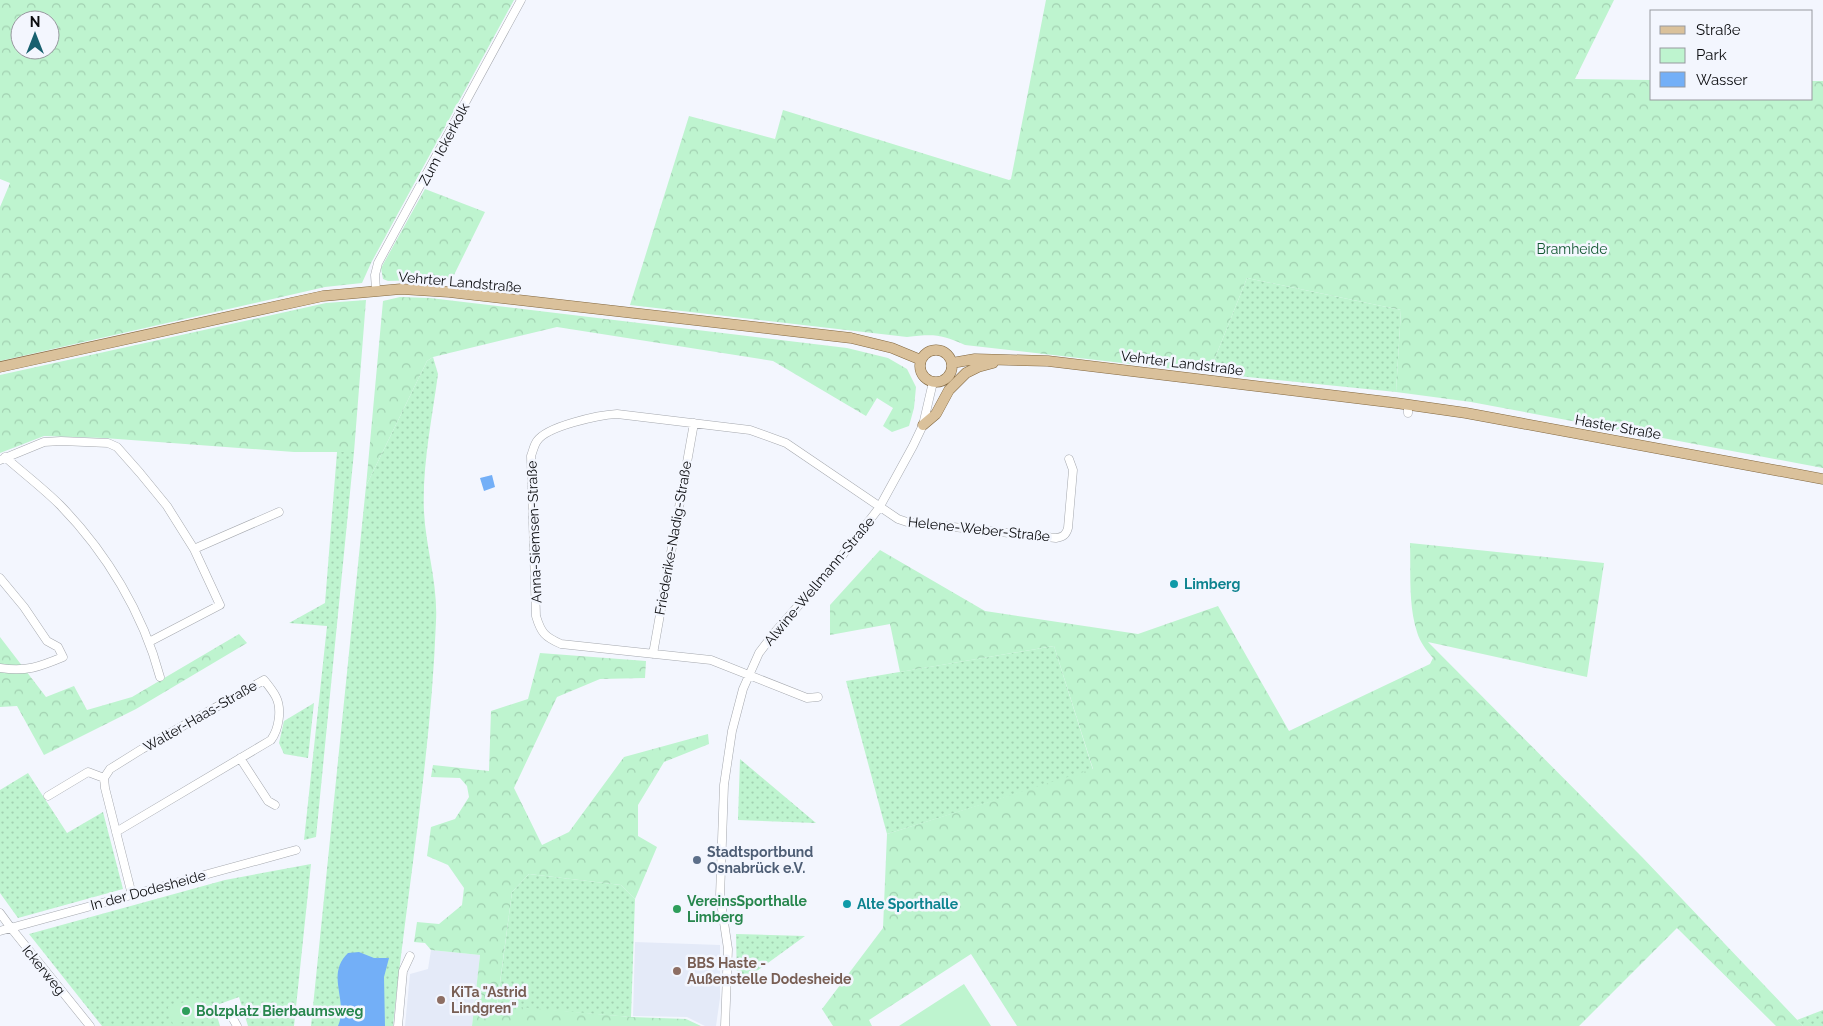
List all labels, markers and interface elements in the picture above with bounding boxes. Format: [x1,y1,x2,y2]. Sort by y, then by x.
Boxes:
north arrow [10,10,60,60]
legend [1650,10,1813,100]
text: N [30,14,40,30]
text: Straße [1696,21,1741,39]
text: Park [1696,46,1727,64]
text: Wasser [1696,71,1748,89]
street label: Zum Ickerkolk [416,99,473,188]
park label: Bramheide [1536,241,1608,257]
street label: Vehrter Landstraße [398,269,522,295]
street label: Vehrter Landstraße [1120,348,1244,378]
street label: Haster Straße [1574,412,1662,442]
street label: Anna-Siemsen-Straße [524,460,544,604]
street label: Friederike-Nadig-Straße [652,460,694,616]
street label: Alwine-Wellmann-Straße [760,513,878,649]
street label: Helene-Weber-Straße [907,514,1051,544]
place label: Limberg [1184,576,1240,592]
marker: Limberg [1168,578,1180,590]
street label: Walter-Haas-Straße [141,677,259,755]
place label: Stadtsportbund Osnabrück e.V. [707,844,813,876]
marker: Stadtsportbund Osnabrück e.V. [691,854,703,866]
street label: In der Dodesheide [89,867,207,913]
place label: VereinsSporthalle Limberg [687,893,808,925]
place label: Alte Sporthalle [857,896,959,912]
marker: Alte Sporthalle [841,898,853,910]
marker: VereinsSporthalle Limberg [671,903,683,915]
street label: Ickerweg [19,942,69,998]
place label: BBS Haste - Außenstelle Dodesheide [687,955,852,987]
marker: BBS Haste - Außenstelle Dodesheide [671,965,683,977]
place label: KiTa "Astrid Lindgren" [451,984,527,1016]
marker: KiTa "Astrid Lindgren" [435,994,447,1006]
place label: Bolzplatz Bierbaumsweg [196,1003,363,1019]
marker: Bolzplatz Bierbaumsweg [180,1005,192,1017]

